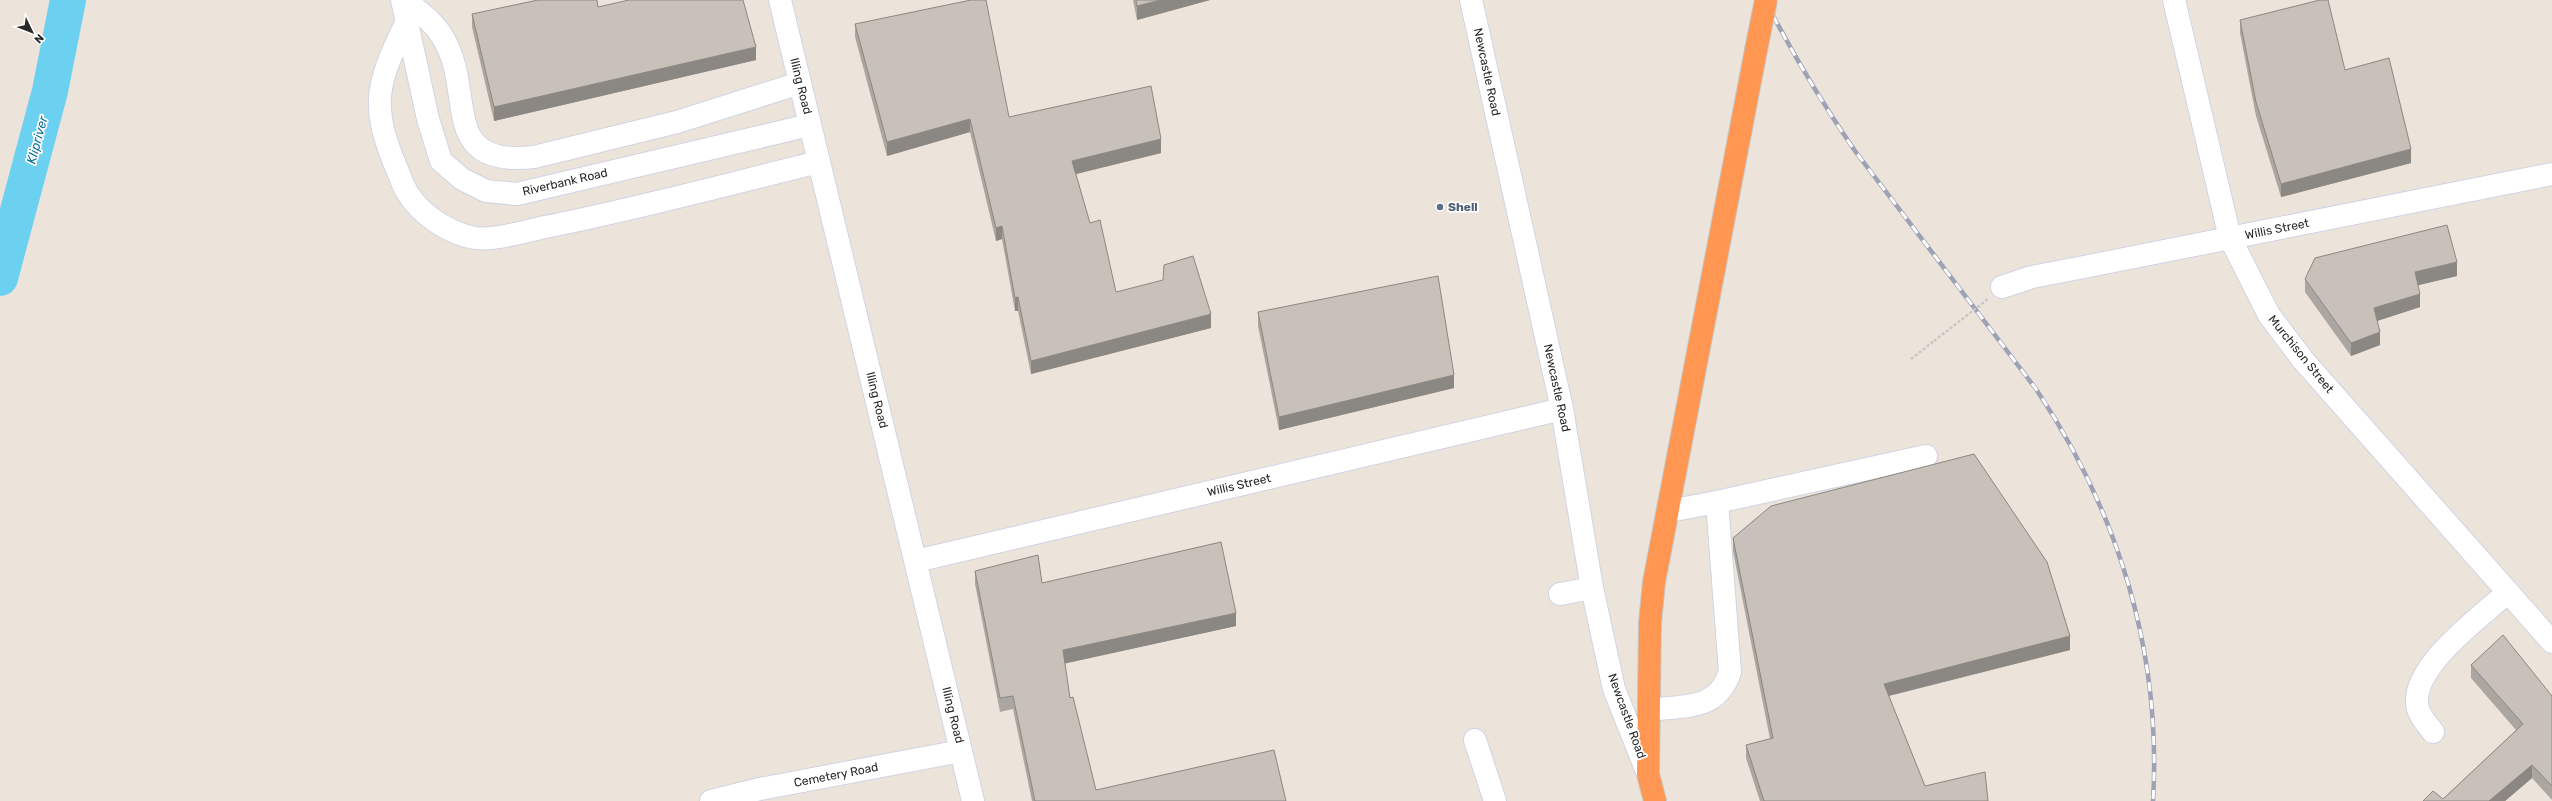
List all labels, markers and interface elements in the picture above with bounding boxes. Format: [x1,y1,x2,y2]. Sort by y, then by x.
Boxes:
north arrow [12,12,52,52]
street label: Newcastle Road [1471,27,1503,117]
text: N [31,31,46,46]
street label: Illing Road [787,56,815,116]
water label: Klipriver [23,113,51,166]
street label: Riverbank Road [521,165,609,199]
place label: Shell [1448,200,1478,214]
marker: Shell [1435,202,1445,212]
street label: Willis Street [2244,216,2311,242]
street label: Murchison Street [2265,312,2337,396]
street label: Newcastle Road [1541,343,1573,433]
street label: Illing Road [863,370,891,430]
street label: Willis Street [1206,471,1273,499]
street label: Newcastle Road [1605,672,1649,760]
street label: Illing Road [939,685,967,745]
street label: Cemetery Road [793,760,879,790]

